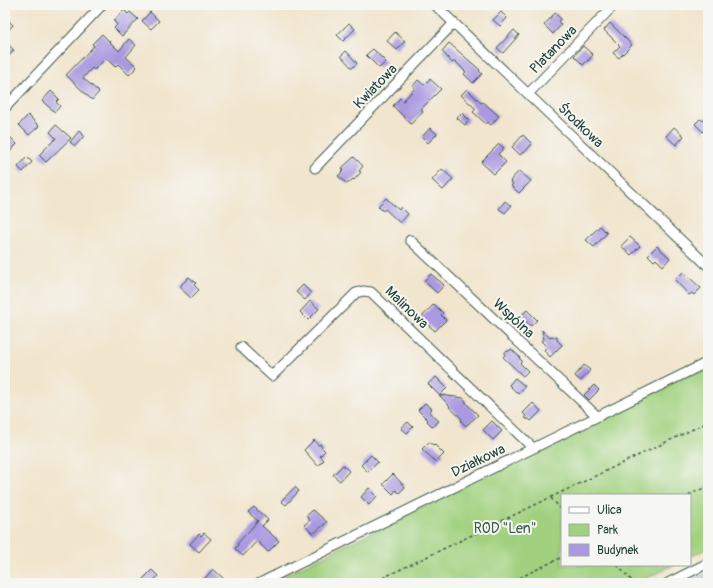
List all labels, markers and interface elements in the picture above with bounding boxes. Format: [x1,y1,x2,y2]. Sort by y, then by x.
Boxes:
street label: Platanowa [526,22,580,77]
street label: Kwiatowa [350,60,401,112]
street label: Środkowa [554,99,608,151]
street label: Malinowa [381,283,432,332]
street label: Wspólna [489,295,538,342]
street label: Działkowa [449,440,508,481]
legend [561,494,691,566]
text: Ulica [597,503,622,518]
park label: ROD "Len" [474,520,536,537]
text: Park [597,523,618,538]
text: Budynek [597,543,639,558]

